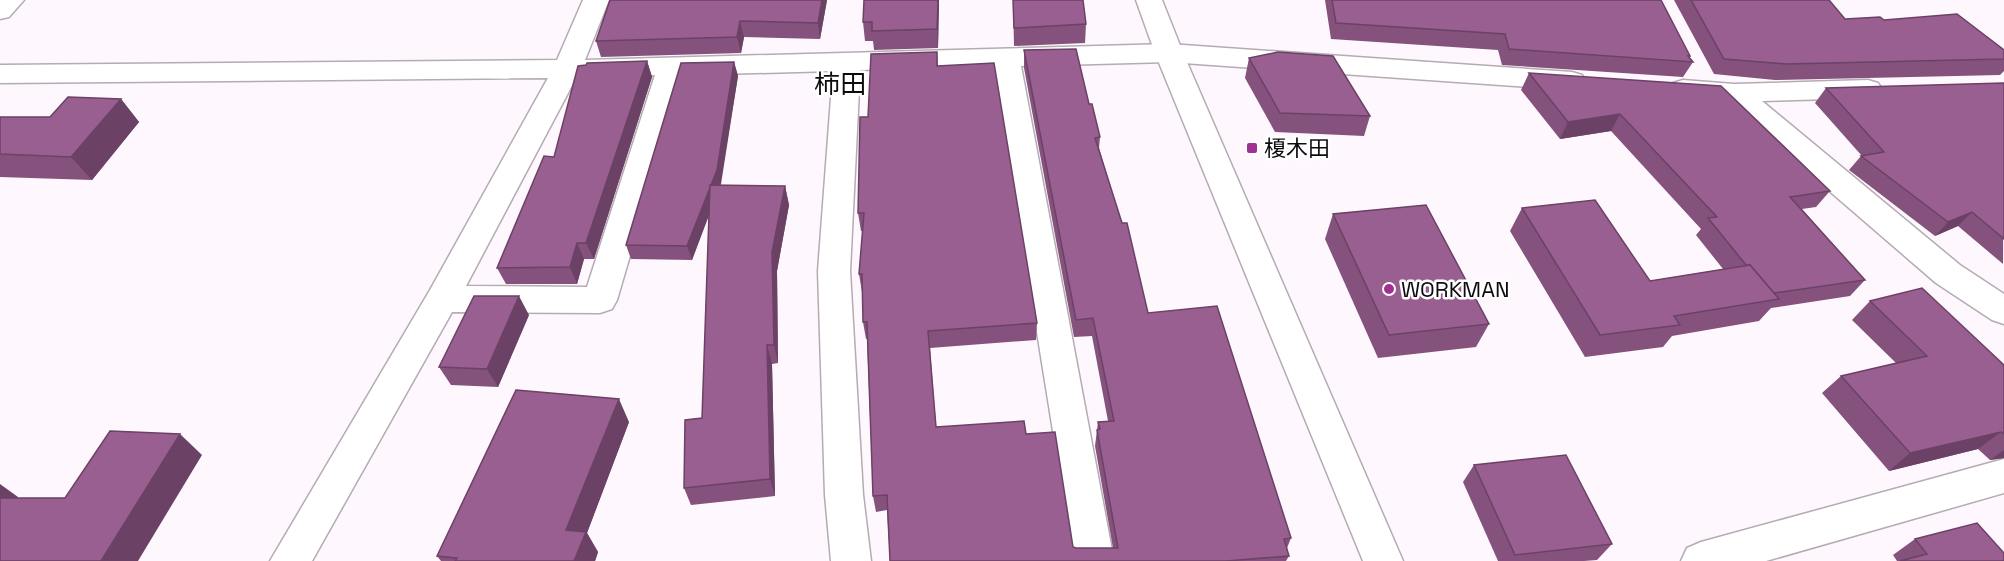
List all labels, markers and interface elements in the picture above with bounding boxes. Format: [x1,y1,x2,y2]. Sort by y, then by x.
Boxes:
district label: 柿田 [814,67,866,101]
place label: 榎木田 [1264,134,1330,162]
marker: 榎木田 [1245,141,1259,155]
place label: WORKMAN [1401,275,1510,303]
marker: WORKMAN [1382,282,1396,296]

